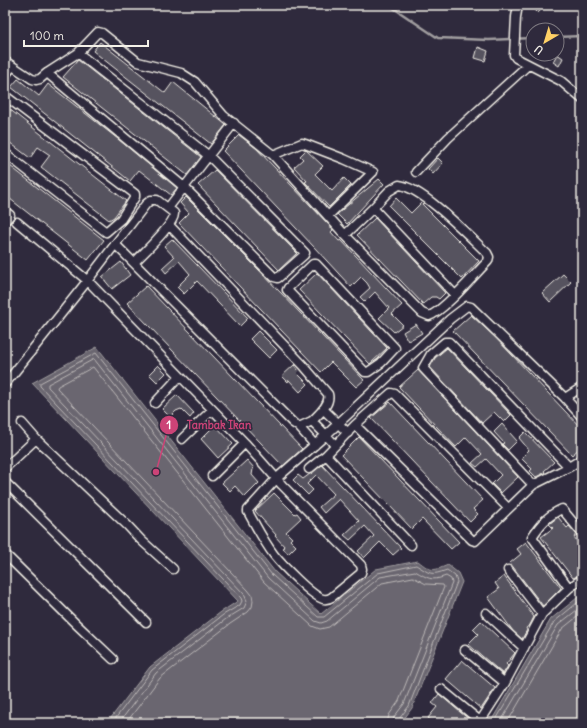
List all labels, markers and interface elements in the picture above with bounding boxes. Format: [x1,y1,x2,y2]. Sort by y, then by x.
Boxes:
scale bar [24,22,148,48]
north arrow [525,22,565,62]
text: 100 m [30,28,64,43]
text: U [532,42,546,58]
callout: Tambak Ikan [159,414,260,437]
text: 1 [167,417,171,432]
text: Tambak Ikan [187,418,252,432]

